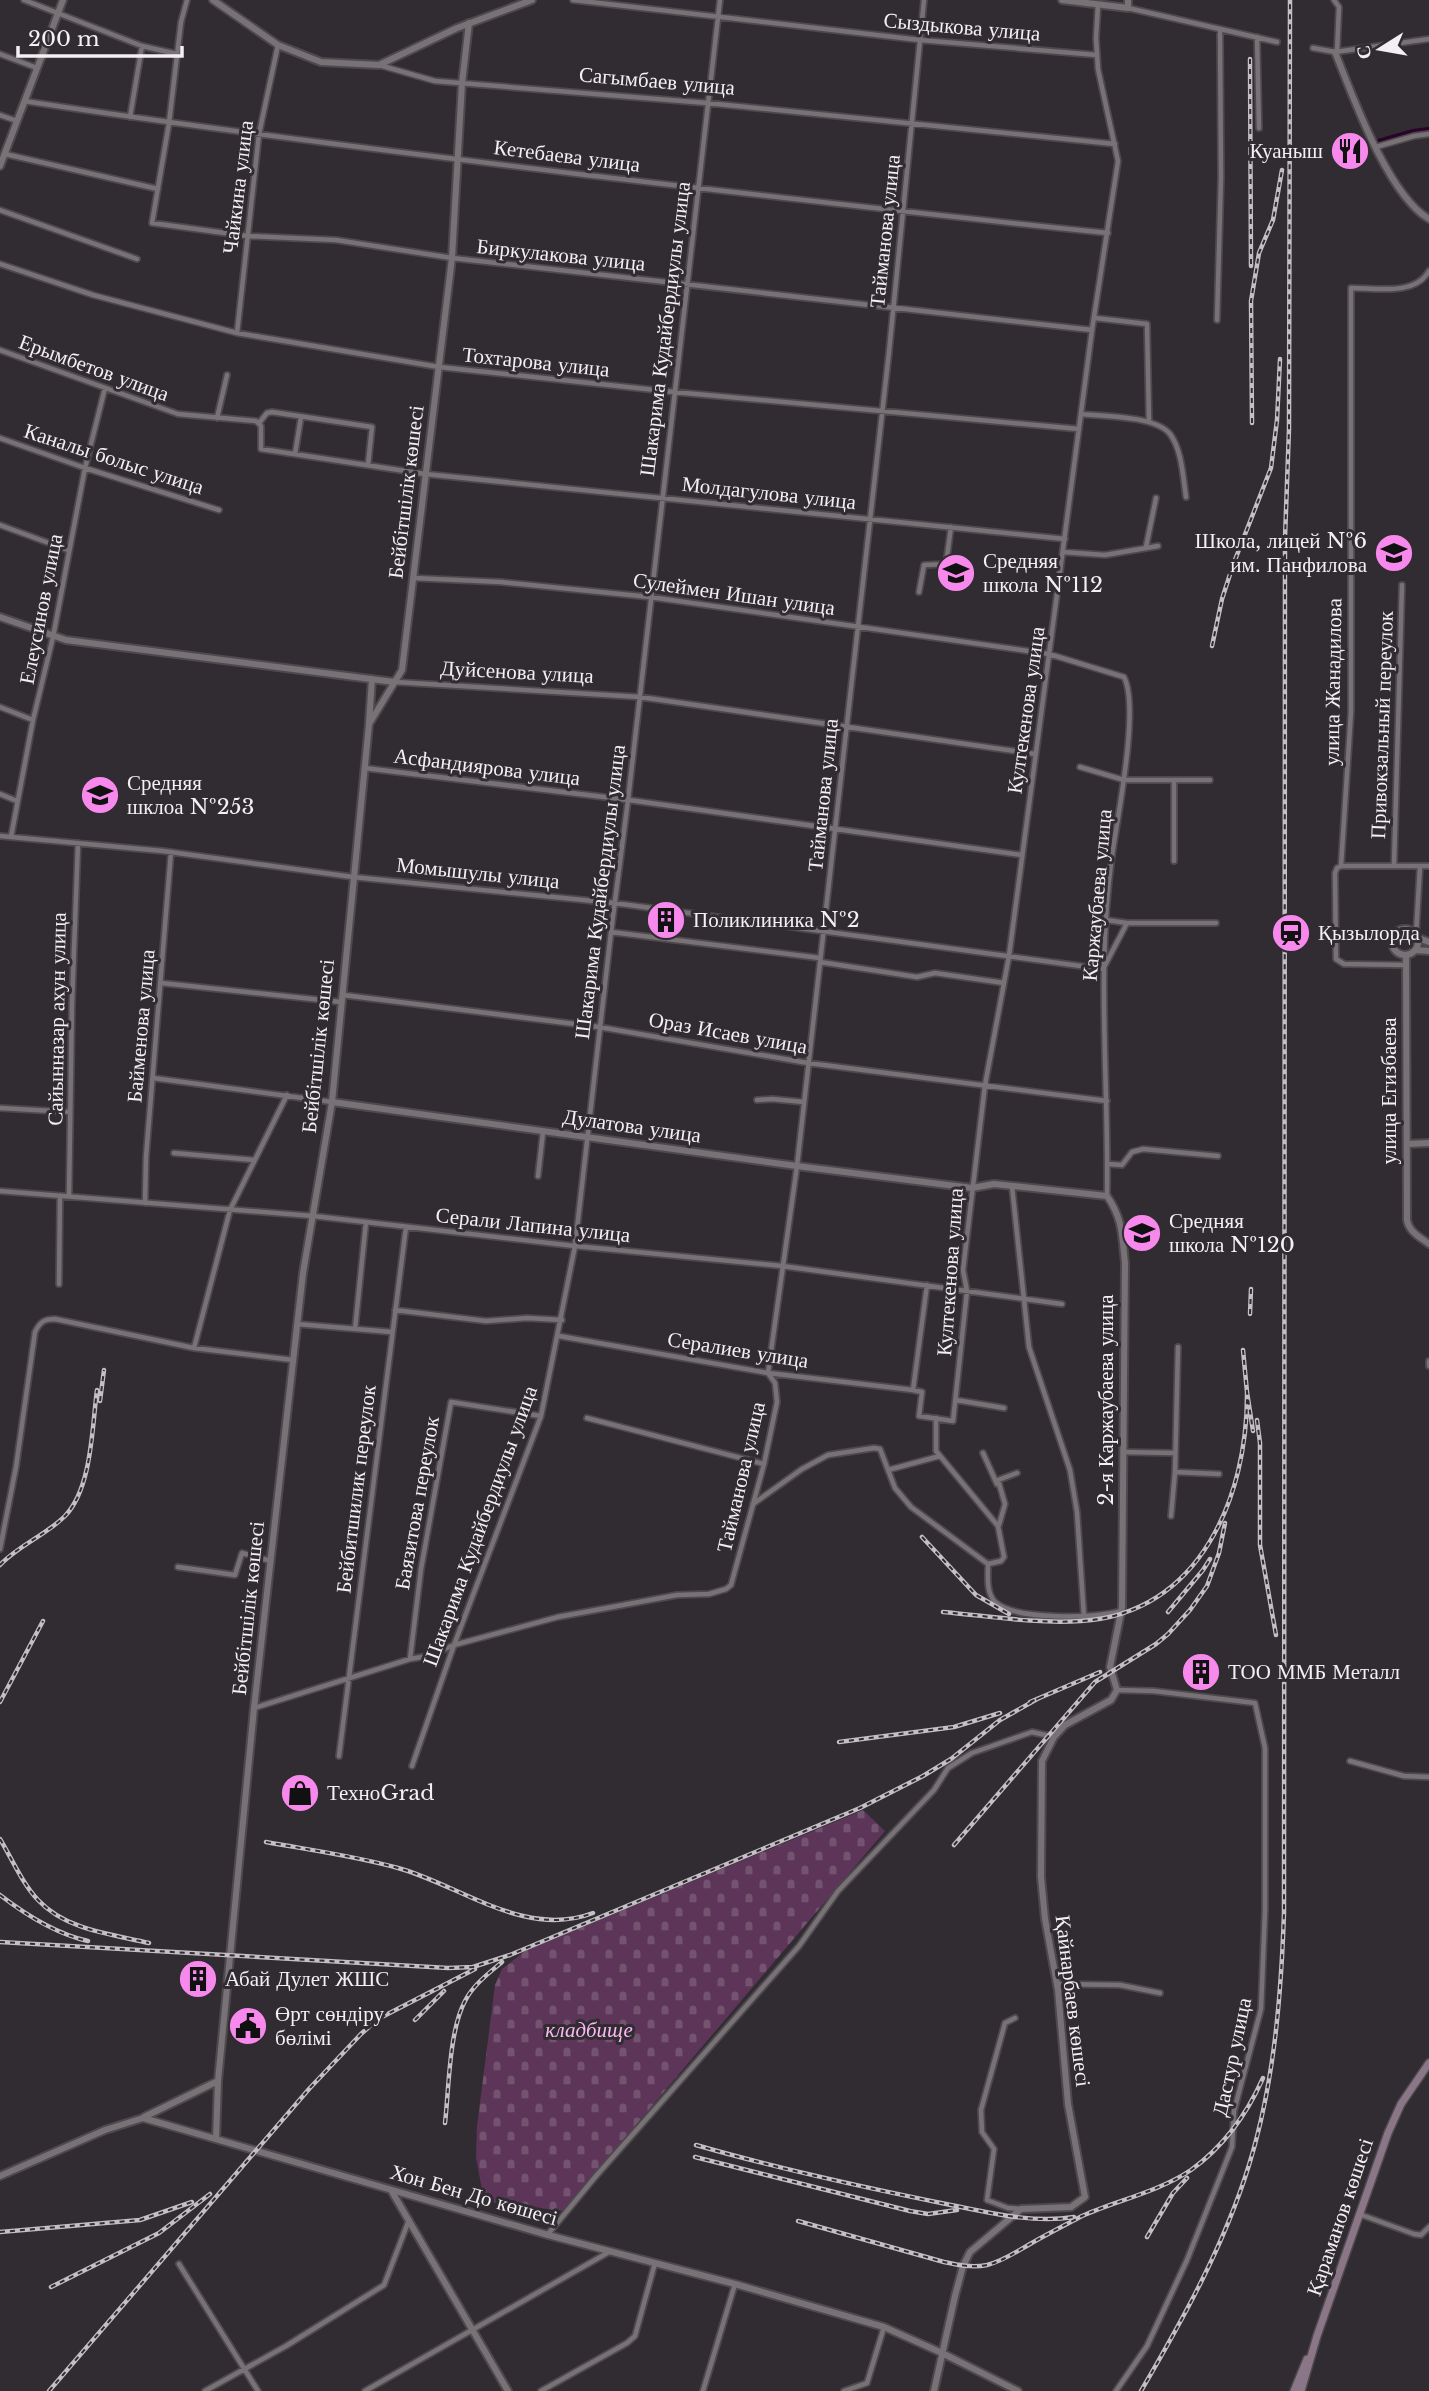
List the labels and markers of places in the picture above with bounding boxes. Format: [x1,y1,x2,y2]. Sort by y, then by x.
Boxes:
restaurant icon: Куаныш [1329,130,1371,172]
place label: Куаныш [1250,138,1323,164]
place label: Школа, лицей №6 им. Панфилова [1195,528,1368,578]
school or university icon: Школа, лицей №6 им. Панфилова [1373,532,1415,574]
place label: Средняя школа №112 [983,548,1103,598]
school or university icon: Средняя школа №112 [935,552,977,594]
place label: Средняя шклоа №253 [127,770,255,820]
school or university icon: Средняя шклоа №253 [79,774,121,816]
building icon: Поликлиника №2 [645,899,687,941]
place label: Поликлиника №2 [693,907,860,933]
station icon: Қызылорда [1270,912,1312,954]
place label: Қызылорда [1318,920,1420,946]
place label: Средняя школа №120 [1169,1208,1295,1258]
school or university icon: Средняя школа №120 [1121,1212,1163,1254]
building icon: ТОО ММБ Металл [1180,1651,1222,1693]
place label: ТОО ММБ Металл [1228,1659,1400,1685]
shop icon: ТехноGrad [279,1772,321,1814]
place label: ТехноGrad [327,1780,434,1806]
building icon: Абай Дулет ЖШС [177,1958,219,2000]
place label: Абай Дулет ЖШС [225,1966,389,1992]
place label: Өрт сөндіру бөлімі [275,2001,384,2051]
public building icon: Өрт сөндіру бөлімі [227,2005,269,2047]

